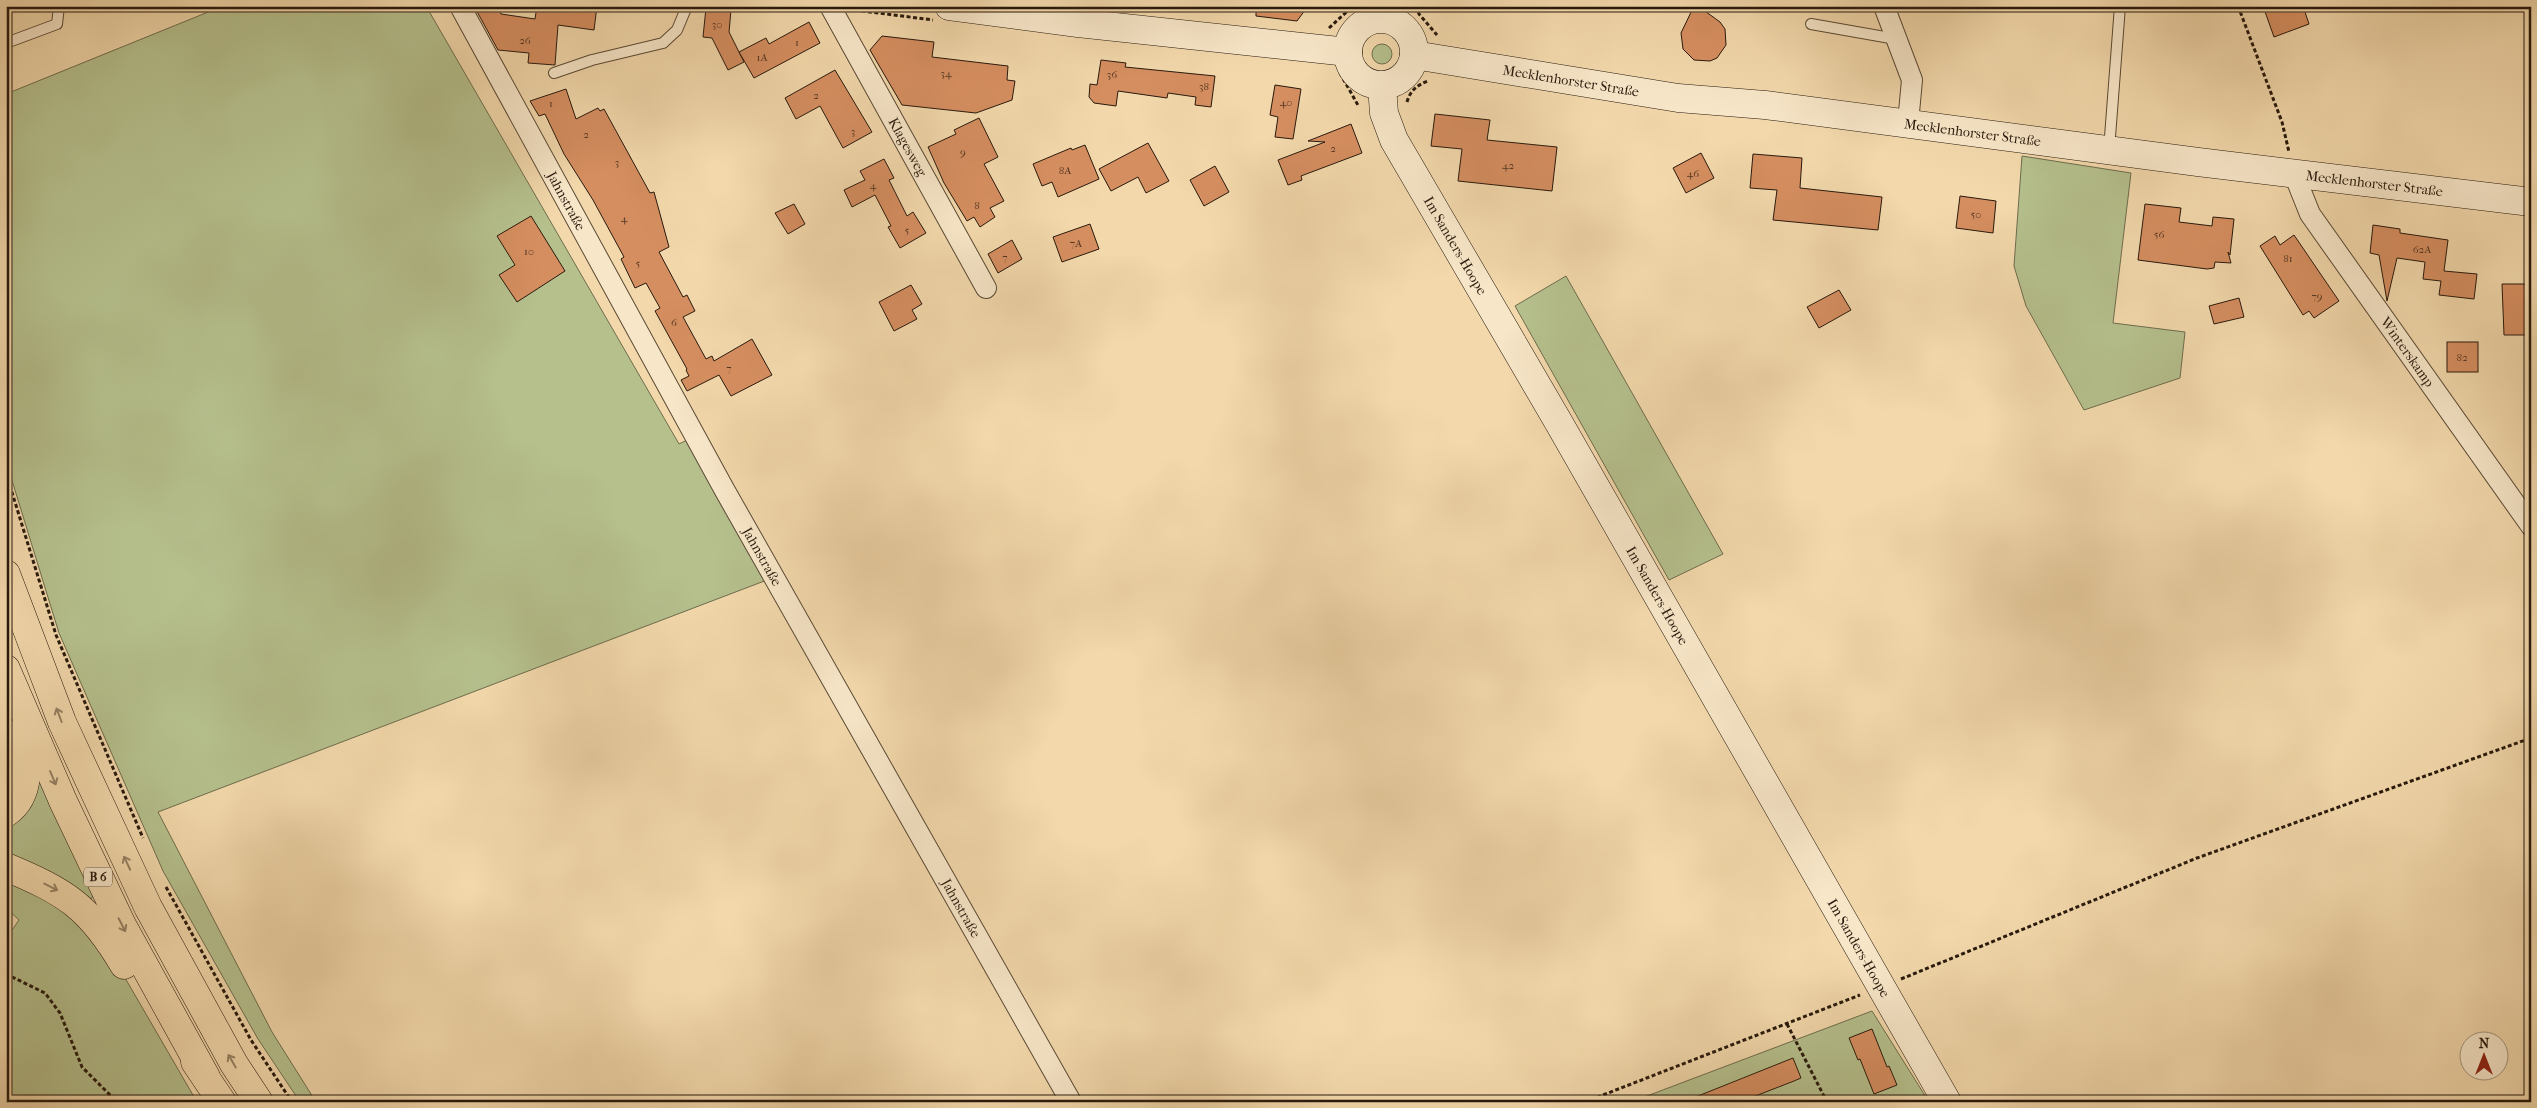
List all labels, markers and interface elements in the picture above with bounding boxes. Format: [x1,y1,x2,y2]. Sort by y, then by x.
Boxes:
house number: 30 [712,18,722,31]
house number: 26 [519,34,531,47]
house number: 1 [795,36,799,49]
house number: 1A [756,51,768,64]
street label: Mecklenhorster Straße [1501,61,1640,100]
house number: 34 [940,67,952,80]
house number: 36 [1107,68,1117,81]
house number: 38 [1199,80,1209,93]
house number: 2 [813,89,819,102]
house number: 40 [1280,96,1292,109]
house number: 1 [549,97,553,110]
street label: Klagesweg [885,114,931,180]
street label: Mecklenhorster Straße [1903,115,2042,150]
house number: 3 [851,125,855,138]
house number: 2 [583,128,589,141]
house number: 2 [1330,142,1336,155]
house number: 9 [960,146,966,159]
house number: 3 [615,156,619,169]
house number: 42 [1502,159,1514,172]
house number: 8A [1059,164,1072,177]
street label: Jahnstraße [543,167,589,233]
house number: 46 [1687,167,1699,180]
street label: Mecklenhorster Straße [2305,167,2444,200]
house number: 4 [870,179,877,192]
street label: Im Sanders-Hoope [1420,193,1491,298]
house number: 8 [974,199,980,212]
house number: 50 [1971,208,1981,221]
house number: 4 [621,212,628,225]
house number: 5 [905,224,910,237]
house number: 56 [2154,228,2164,241]
house number: 7A [1070,237,1083,250]
house number: 62A [2413,243,2432,256]
house number: 10 [524,245,534,258]
house number: 7 [1002,251,1008,264]
house number: 81 [2283,252,2293,265]
house number: 5 [636,257,641,270]
house number: 79 [2311,290,2323,303]
street label: Winterskamp [2376,313,2438,390]
house number: 6 [671,316,677,329]
house number: 82 [2456,351,2468,364]
house number: 7 [726,362,732,375]
street label: Jahnstraße [738,523,786,589]
street label: Im Sanders-Hoope [1623,543,1692,648]
one-way arrow [54,708,63,724]
one-way arrow [48,770,58,785]
one-way arrow [122,856,131,871]
road number: B 6 [84,868,112,886]
street label: Jahnstraße [937,875,985,940]
one-way arrow [43,883,58,892]
street label: Im Sanders-Hoope [1824,896,1894,1000]
one-way arrow [118,917,127,932]
north arrow [2460,1030,2510,1080]
text: N [2479,1035,2490,1052]
one-way arrow [227,1054,237,1068]

